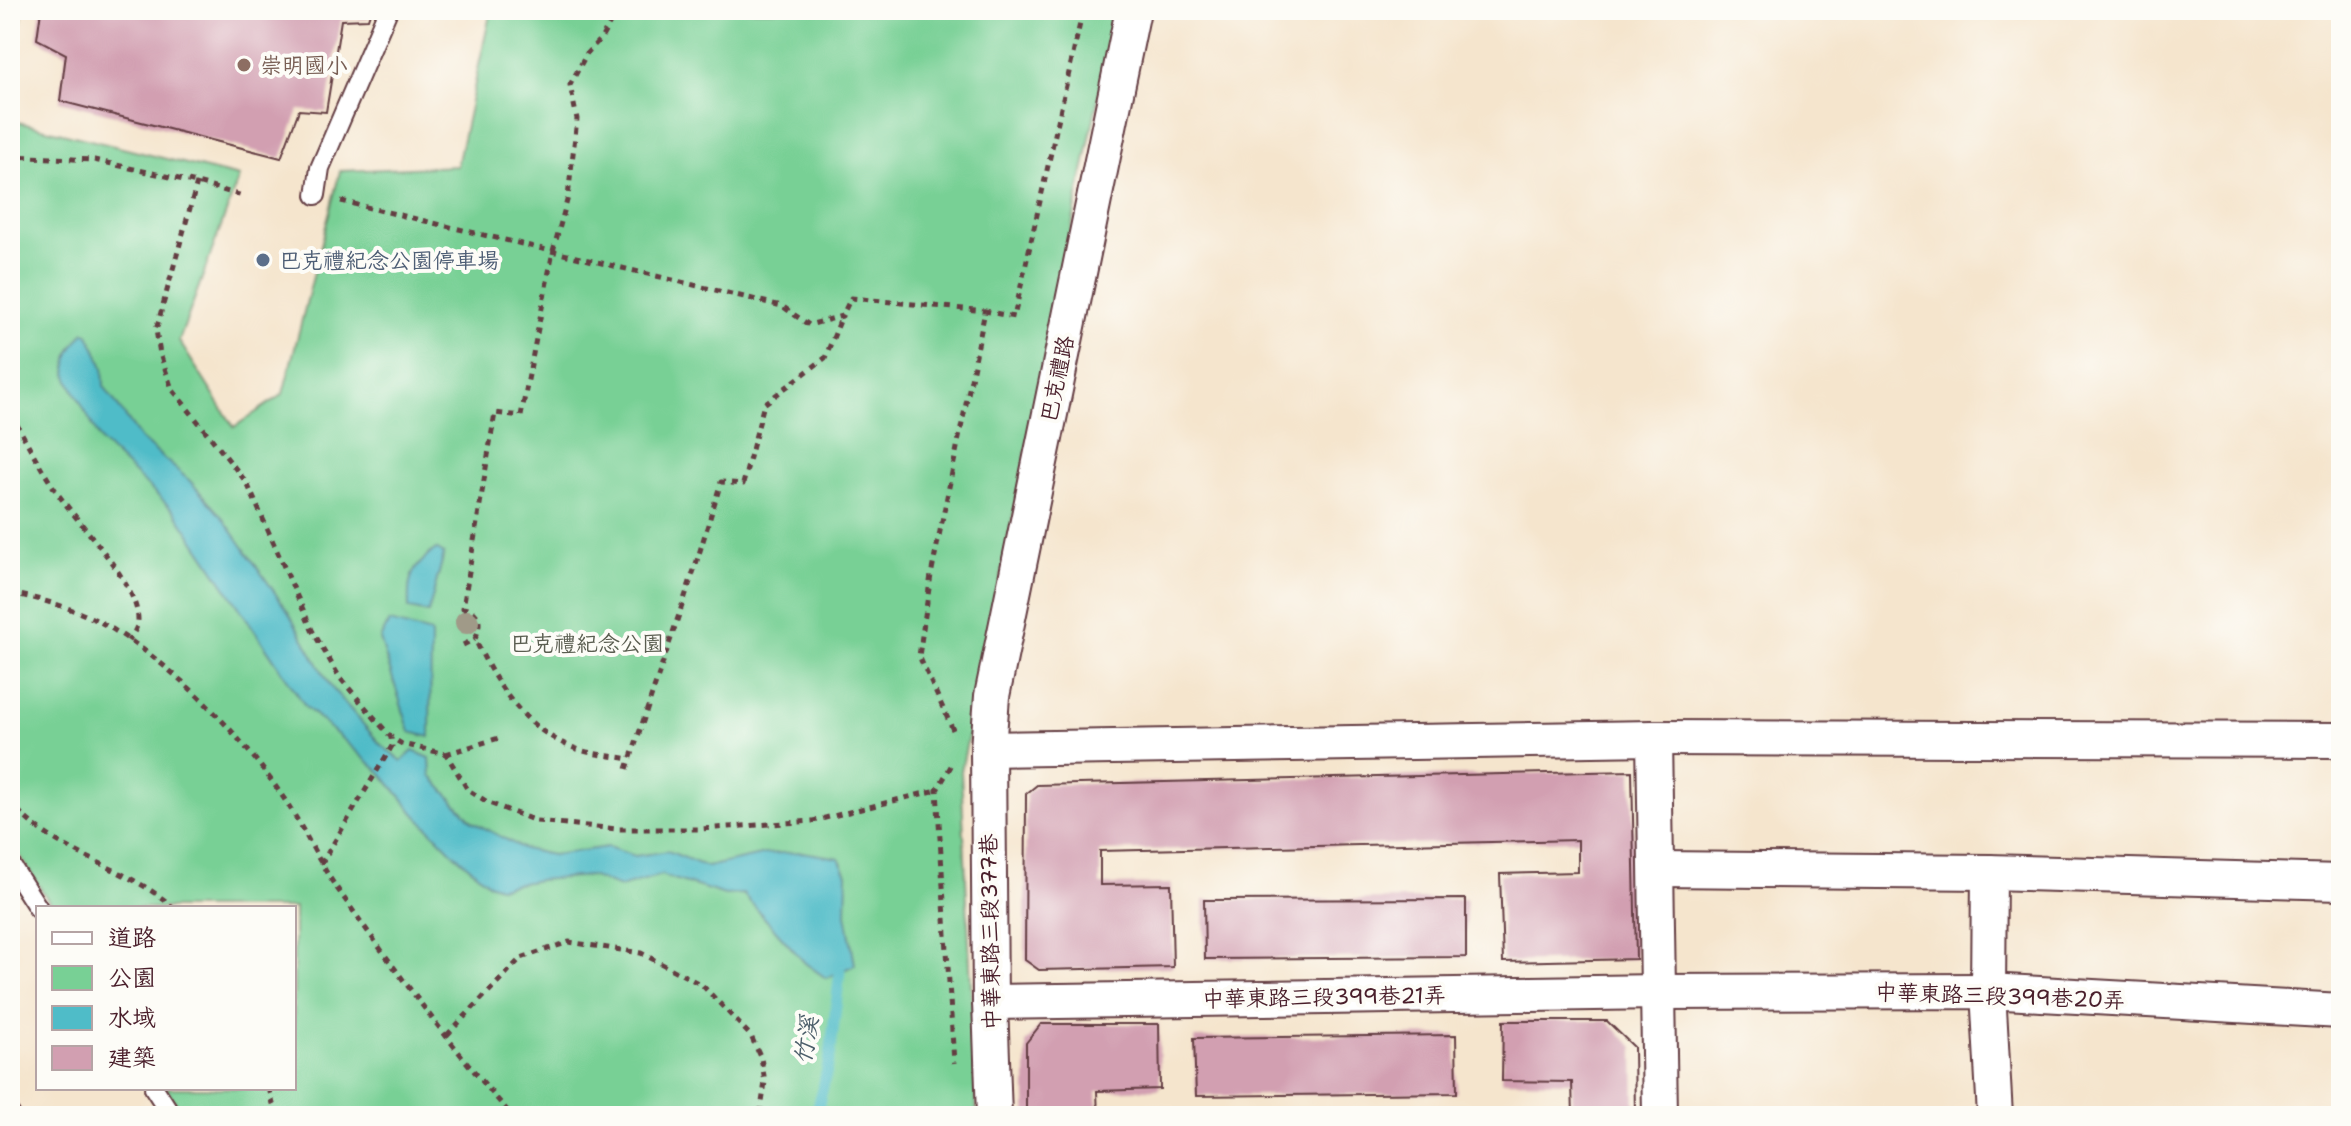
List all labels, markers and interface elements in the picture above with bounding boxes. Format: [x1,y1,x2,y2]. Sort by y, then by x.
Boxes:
place label: 崇明國小 [260,51,348,80]
marker: 崇明國小 [235,56,253,74]
place label: 巴克禮紀念公園停車場 [279,246,499,275]
marker: 巴克禮紀念公園停車場 [254,251,272,269]
street label: 巴克禮路 [1034,333,1080,425]
park label: 巴克禮紀念公園 [510,629,664,658]
street label: 中華東路三段377巷 [974,833,1006,1031]
legend [36,906,296,1090]
text: 道路 [108,922,156,954]
text: 公園 [108,962,156,994]
street label: 中華東路三段399巷20弄 [1874,977,2126,1015]
street label: 中華東路三段399巷21弄 [1202,980,1446,1014]
text: 水域 [108,1002,156,1034]
water label: 竹溪 [786,1012,826,1066]
text: 建築 [108,1042,156,1074]

